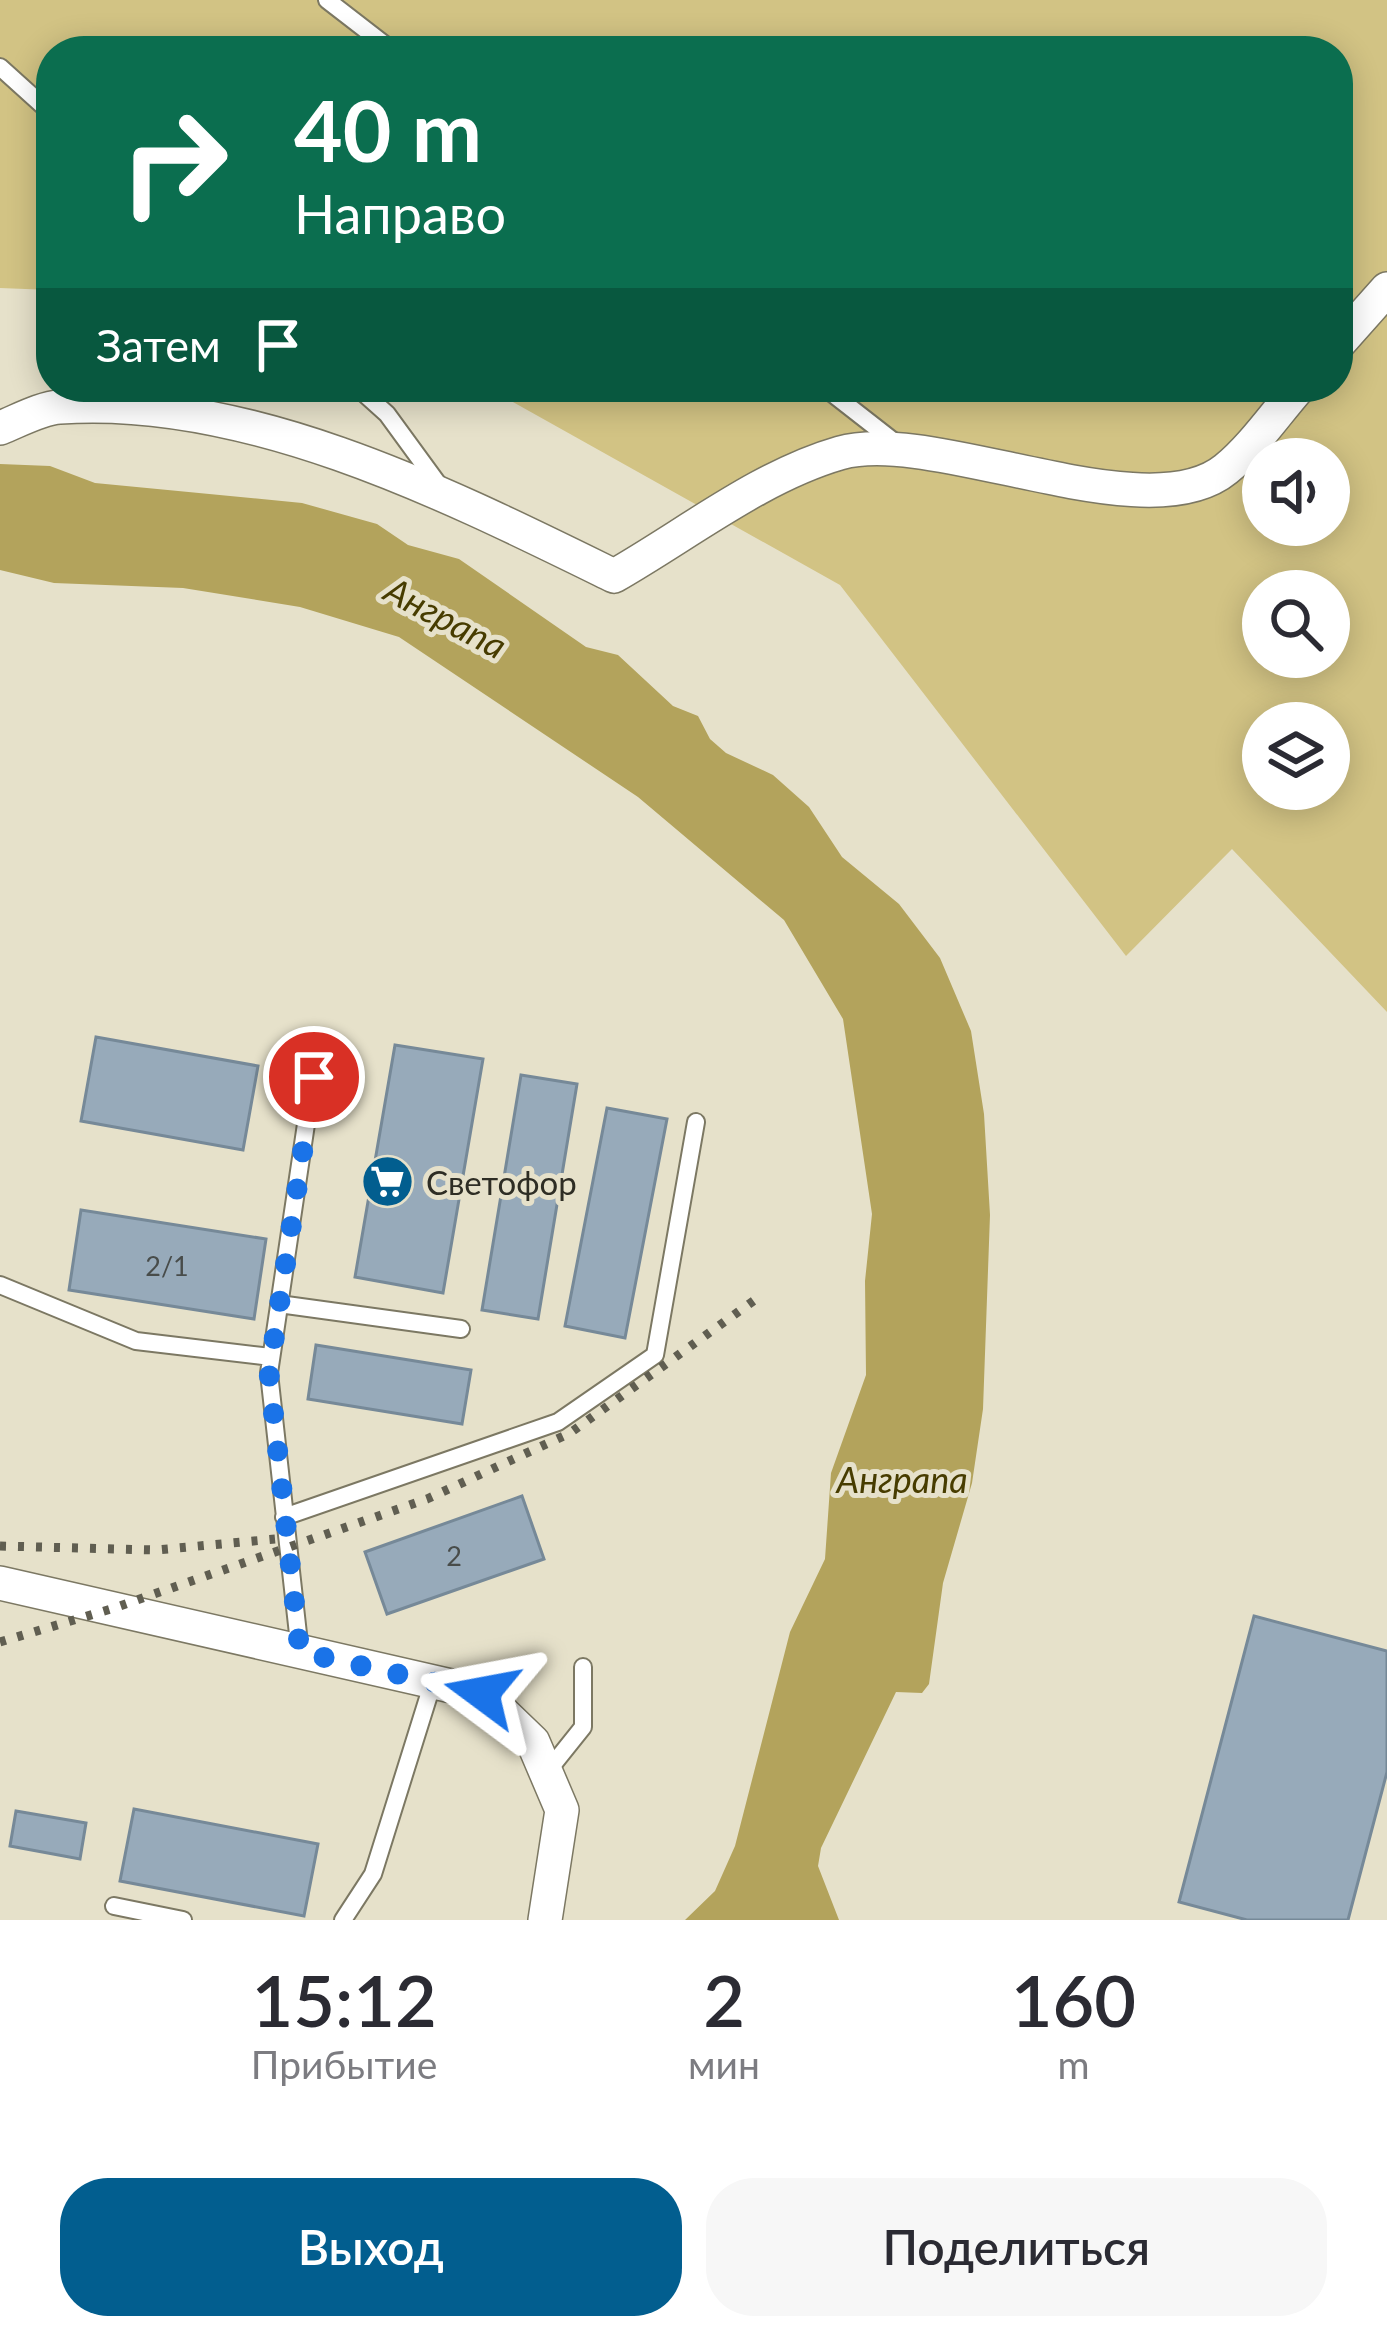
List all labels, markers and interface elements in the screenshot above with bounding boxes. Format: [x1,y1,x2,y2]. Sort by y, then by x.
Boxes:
text: 40 m [294,79,482,180]
icon: right [96,84,252,240]
text: Направо [294,181,506,246]
icon: arrive [245,312,311,378]
text: Затем [96,318,221,372]
map controls [1242,438,1350,810]
button: sound [1242,438,1350,546]
water label: Анграпа [376,566,514,667]
button: search [1242,570,1350,678]
button: layers [1242,702,1350,810]
pin [263,1026,365,1128]
icon: arrive [281,1044,347,1110]
supermarket icon: Светофор [359,1154,415,1210]
place label: Светофор [426,1162,577,1202]
house number: 2/1 [145,1249,189,1282]
water label: Анграпа [834,1457,968,1501]
house number: 2 [446,1539,462,1572]
position arrow [419,1630,545,1756]
text: 15:12 [251,1956,437,2042]
text: 2 [703,1956,745,2042]
text: 160 [1011,1956,1136,2042]
text: Прибытие [251,2041,437,2087]
text: мин [688,2041,760,2087]
text: m [1057,2041,1090,2087]
button: Выход [60,2178,682,2316]
button: Поделиться [706,2178,1327,2316]

